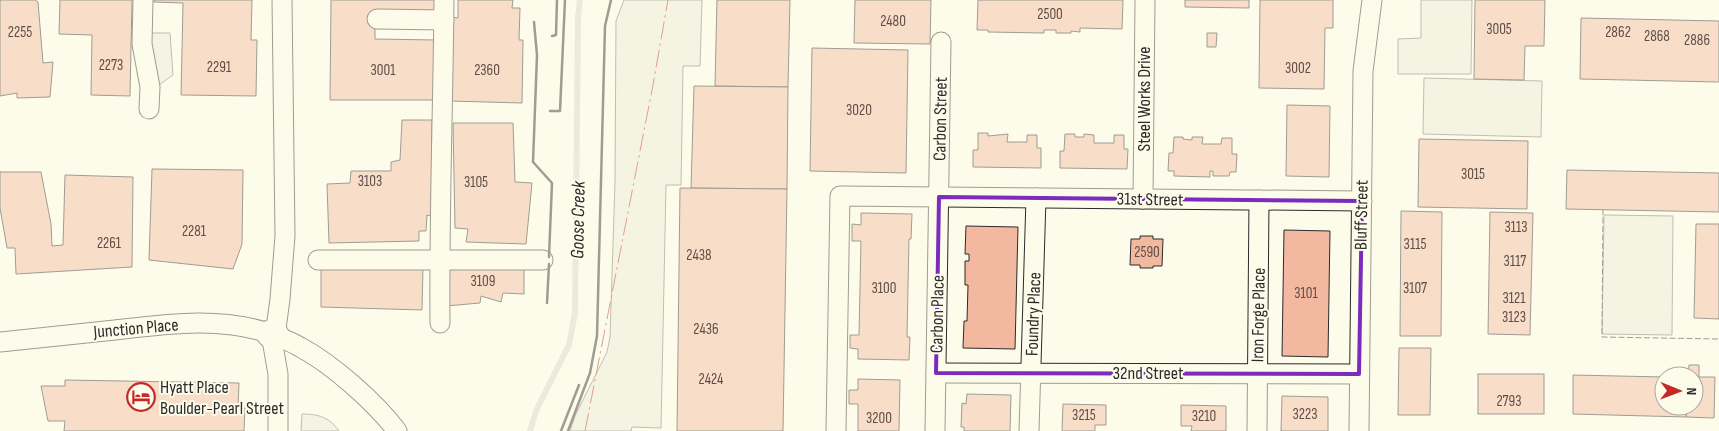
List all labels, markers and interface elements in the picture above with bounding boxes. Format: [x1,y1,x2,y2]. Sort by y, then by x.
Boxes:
house number: 2500 [1037,5,1063,24]
house number: 2480 [880,12,906,31]
house number: 3005 [1486,20,1512,39]
house number: 2255 [8,23,32,42]
house number: 2862 [1605,23,1631,42]
house number: 2868 [1644,27,1670,46]
house number: 2886 [1684,31,1710,50]
street label: Steel Works Drive [1134,46,1155,152]
house number: 2273 [99,56,123,75]
house number: 2291 [207,58,232,77]
house number: 3002 [1285,59,1311,78]
house number: 3001 [371,61,396,80]
house number: 2360 [474,61,500,80]
street label: Carbon Street [929,76,952,161]
house number: 3020 [846,101,872,120]
house number: 3015 [1461,165,1485,184]
house number: 3103 [358,172,382,191]
house number: 3105 [464,173,488,192]
street label: Bluff Street [1350,179,1373,250]
water label: Goose Creek [566,180,591,259]
street label: 31st Street [1116,188,1184,211]
house number: 3113 [1504,218,1528,237]
house number: 2281 [182,222,207,241]
house number: 2261 [97,234,122,253]
house number: 3115 [1404,235,1426,254]
house number: 2590 [1134,243,1160,262]
house number: 2438 [686,246,712,265]
house number: 3117 [1504,252,1526,271]
street label: Iron Forge Place [1247,267,1270,363]
house number: 3109 [471,272,495,291]
street label: Foundry Place [1022,272,1045,356]
street label: Carbon Place [926,275,949,353]
house number: 3100 [872,279,896,298]
house number: 3107 [1403,279,1427,298]
house number: 3101 [1294,284,1318,303]
house number: 3121 [1502,289,1526,308]
house number: 3123 [1502,308,1526,327]
street label: Junction Place [92,314,179,343]
house number: 2436 [693,320,719,339]
street label: 32nd Street [1112,363,1184,384]
north arrow [1654,366,1704,416]
house number: 2424 [699,370,723,389]
place label: Hyatt Place Boulder-Pearl Street [160,377,284,419]
hotel icon: Hyatt Place Boulder-Pearl Street [126,382,156,412]
text: N [1683,387,1700,395]
house number: 2793 [1496,392,1522,411]
house number: 3223 [1293,405,1318,424]
house number: 3215 [1072,406,1096,425]
house number: 3210 [1192,407,1216,426]
house number: 3200 [866,409,892,428]

